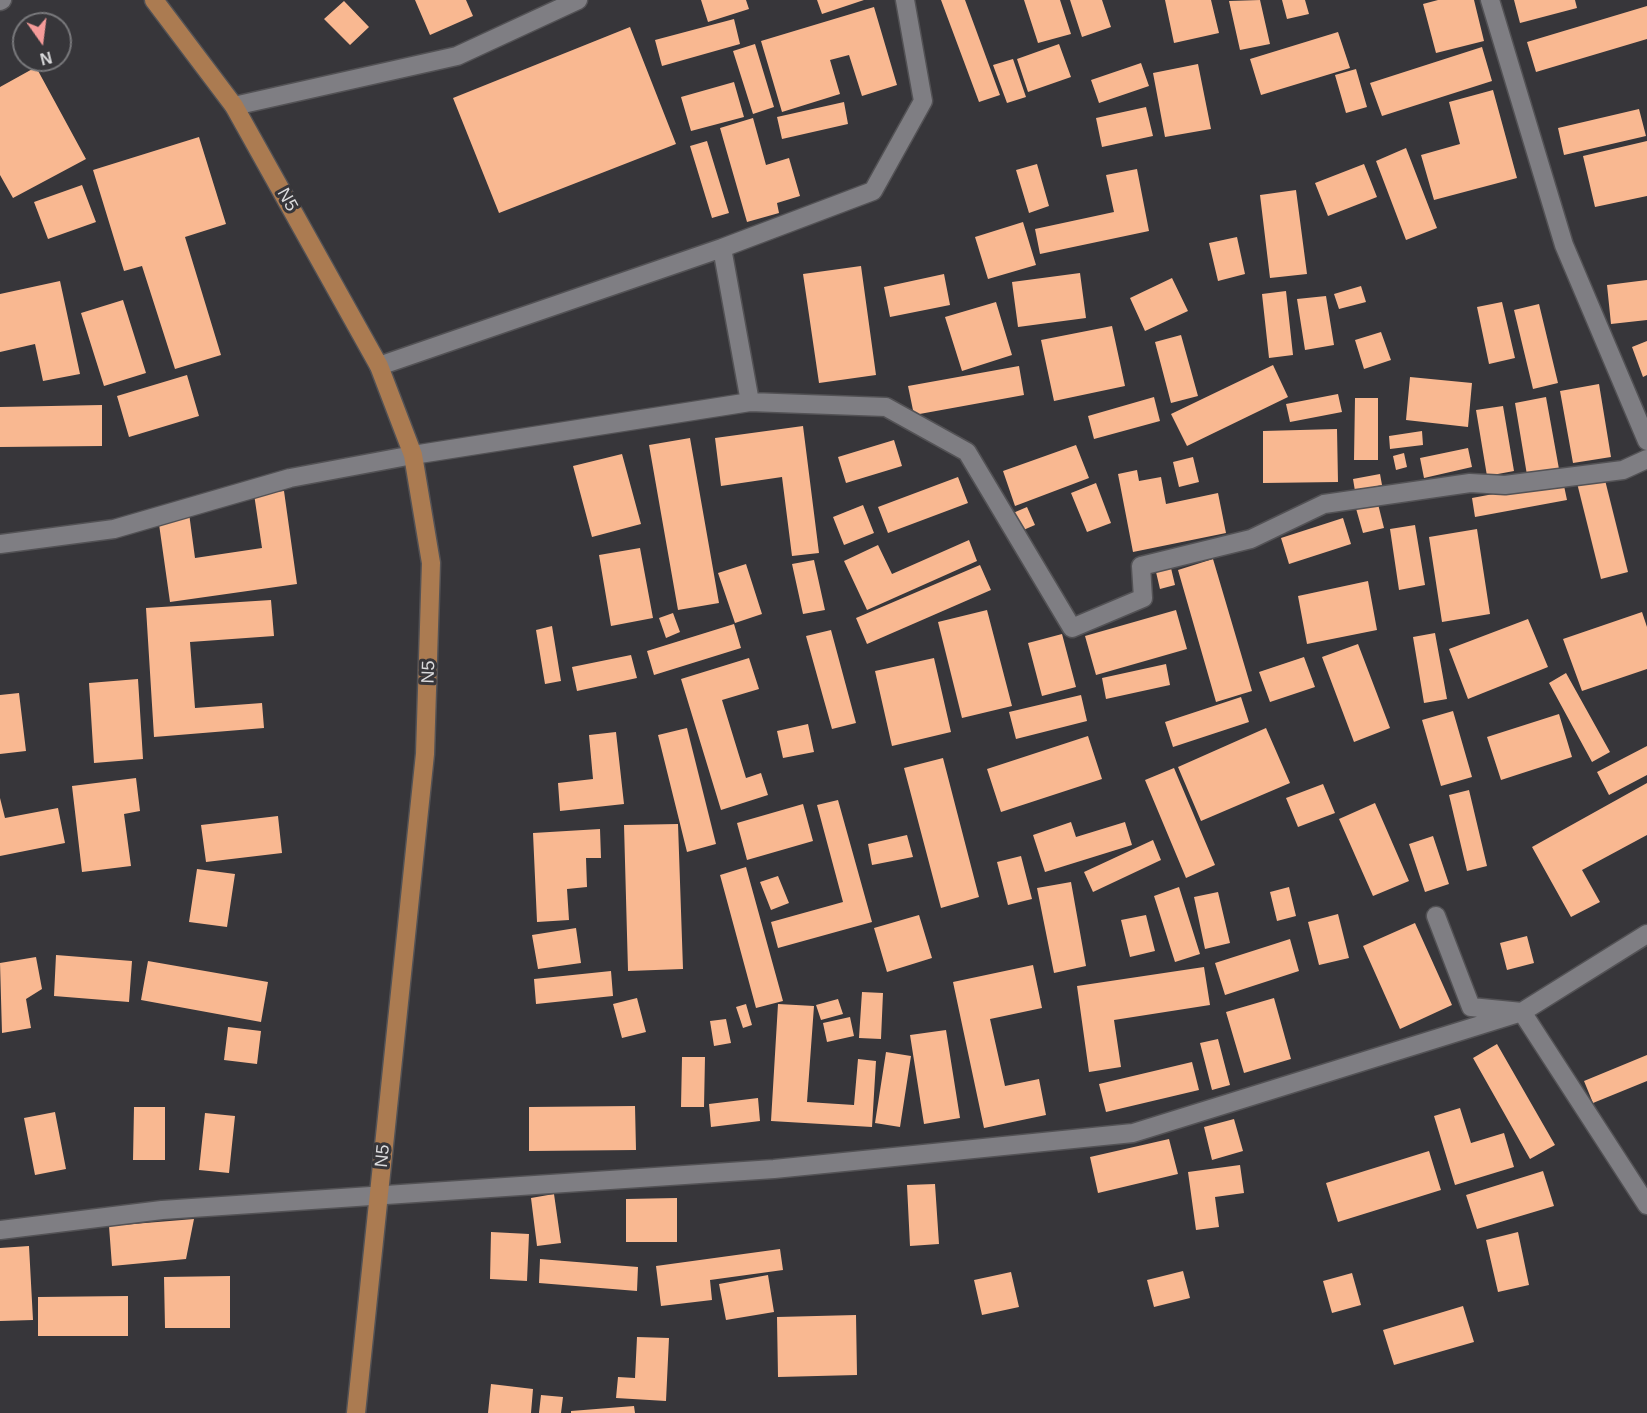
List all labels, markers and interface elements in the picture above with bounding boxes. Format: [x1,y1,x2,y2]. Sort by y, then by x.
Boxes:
north arrow [12,12,72,72]
text: N [38,48,54,68]
street label: N5 [272,185,302,215]
street label: N5 [418,660,440,684]
street label: N5 [371,1143,395,1169]

